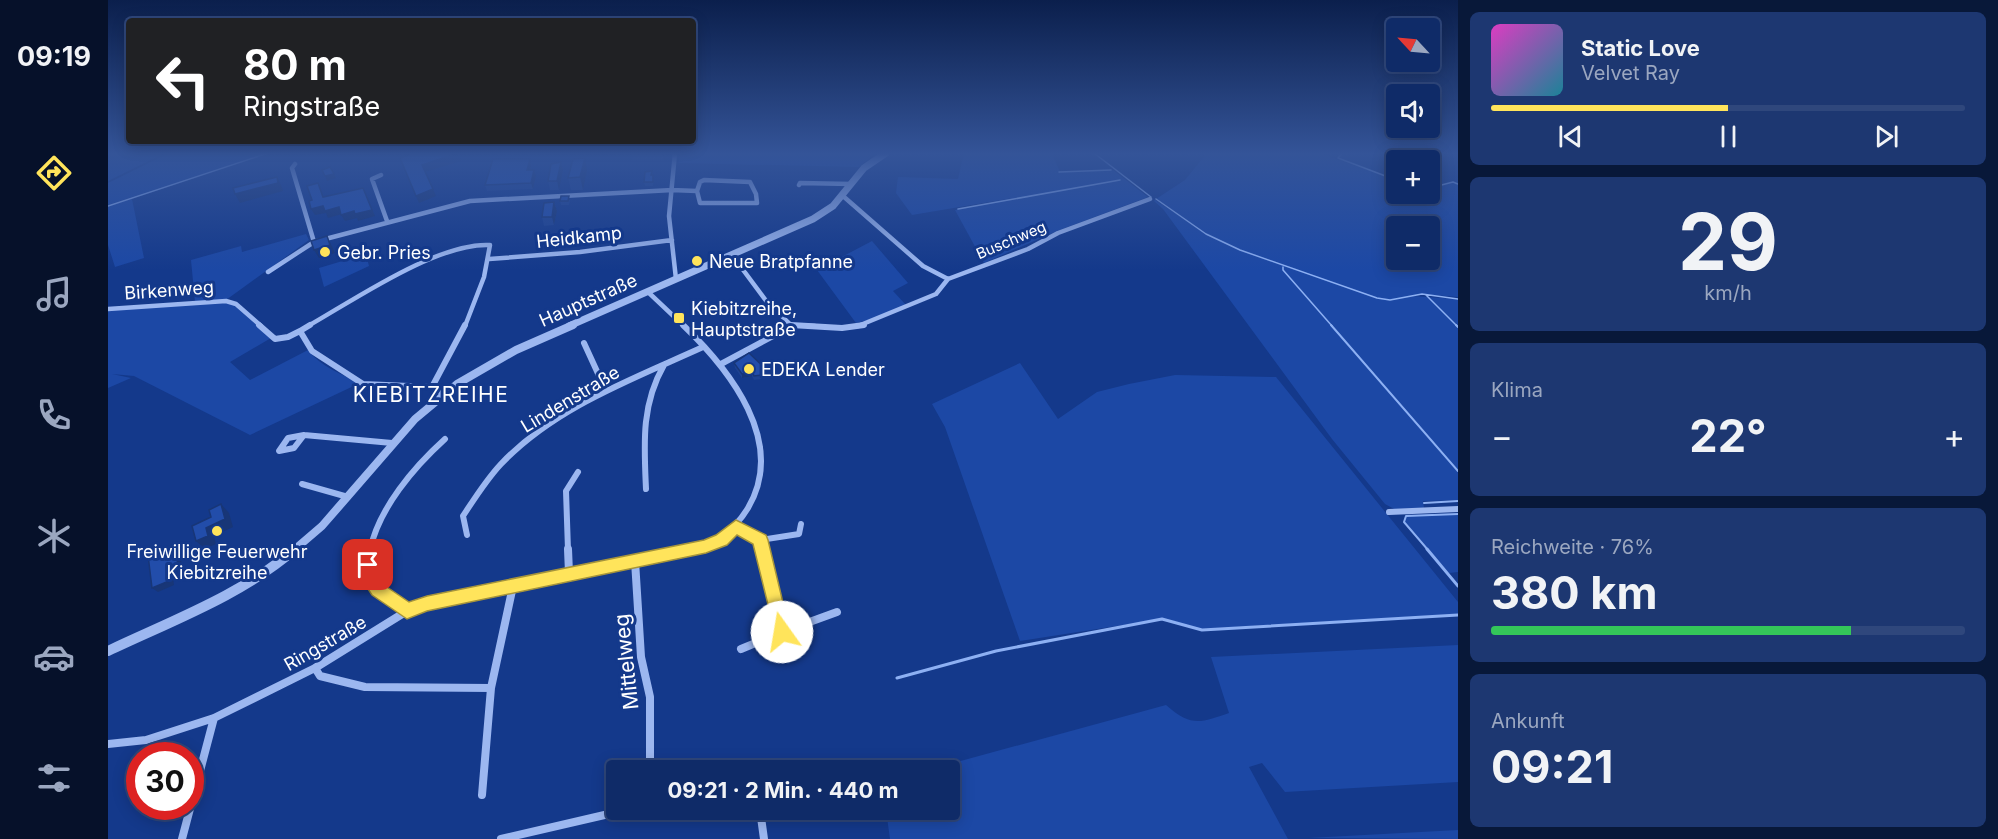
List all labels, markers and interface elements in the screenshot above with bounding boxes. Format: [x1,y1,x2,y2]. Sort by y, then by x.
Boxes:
north arrow [1386,18,1440,72]
map controls [1386,18,1440,270]
text: Static Love [1581,35,1700,61]
text: 80 m [243,39,347,90]
text: 09:19 [17,40,91,73]
icon: left [144,42,222,120]
text: Velvet Ray [1581,61,1680,85]
button: sound [1386,84,1440,138]
text: Ringstraße [243,90,380,123]
icon: previous [1554,120,1587,153]
icon: pause [1712,120,1745,153]
icon: next [1870,120,1903,153]
button: + [1386,150,1440,204]
icon: directions [33,152,75,194]
text: 29 [1678,194,1778,289]
button: − [1386,216,1440,270]
street label: Buschweg [973,217,1049,263]
street label: Heidkamp [535,222,623,252]
place label: Gebr. Pries [337,242,431,263]
marker: Gebr. Pries [318,245,332,259]
place label: Neue Bratpfanne [709,251,853,272]
marker: Neue Bratpfanne [690,254,704,268]
street label: Hauptstraße [536,269,640,331]
icon: music [33,273,75,315]
street label: Birkenweg [124,276,214,304]
text: km/h [1704,281,1752,305]
place label: Kiebitzreihe, Hauptstraße [691,298,797,340]
marker: Kiebitzreihe, Hauptstraße [672,311,686,325]
place label: EDEKA Lender [761,359,885,380]
street label: Lindenstraße [517,361,623,437]
marker: EDEKA Lender [742,362,756,376]
text: Klima [1491,378,1543,402]
district label: KIEBITZREIHE [353,382,509,407]
icon: phone [33,394,75,436]
text: 22° [1689,408,1767,463]
text: − [1491,416,1513,456]
text: + [1943,416,1965,456]
icon: climate [33,515,75,557]
marker: Freiwillige Feuerwehr Kiebitzreihe [210,524,224,538]
text: Reichweite · 76% [1491,535,1654,559]
pin [342,539,393,590]
place label: Freiwillige Feuerwehr Kiebitzreihe [127,541,308,583]
icon: arrive [351,548,384,581]
text: 380 km [1491,565,1658,620]
position arrow [750,600,814,664]
street label: Ringstraße [280,611,370,675]
street label: Mittelweg [609,613,643,711]
icon: car [33,636,75,678]
text: Ankunft [1491,709,1565,733]
text: 09:21 [1491,739,1613,794]
speed limit sign: 30 [126,742,204,820]
icon: filters [33,757,75,799]
text: 09:21 · 2 Min. · 440 m [667,777,899,803]

